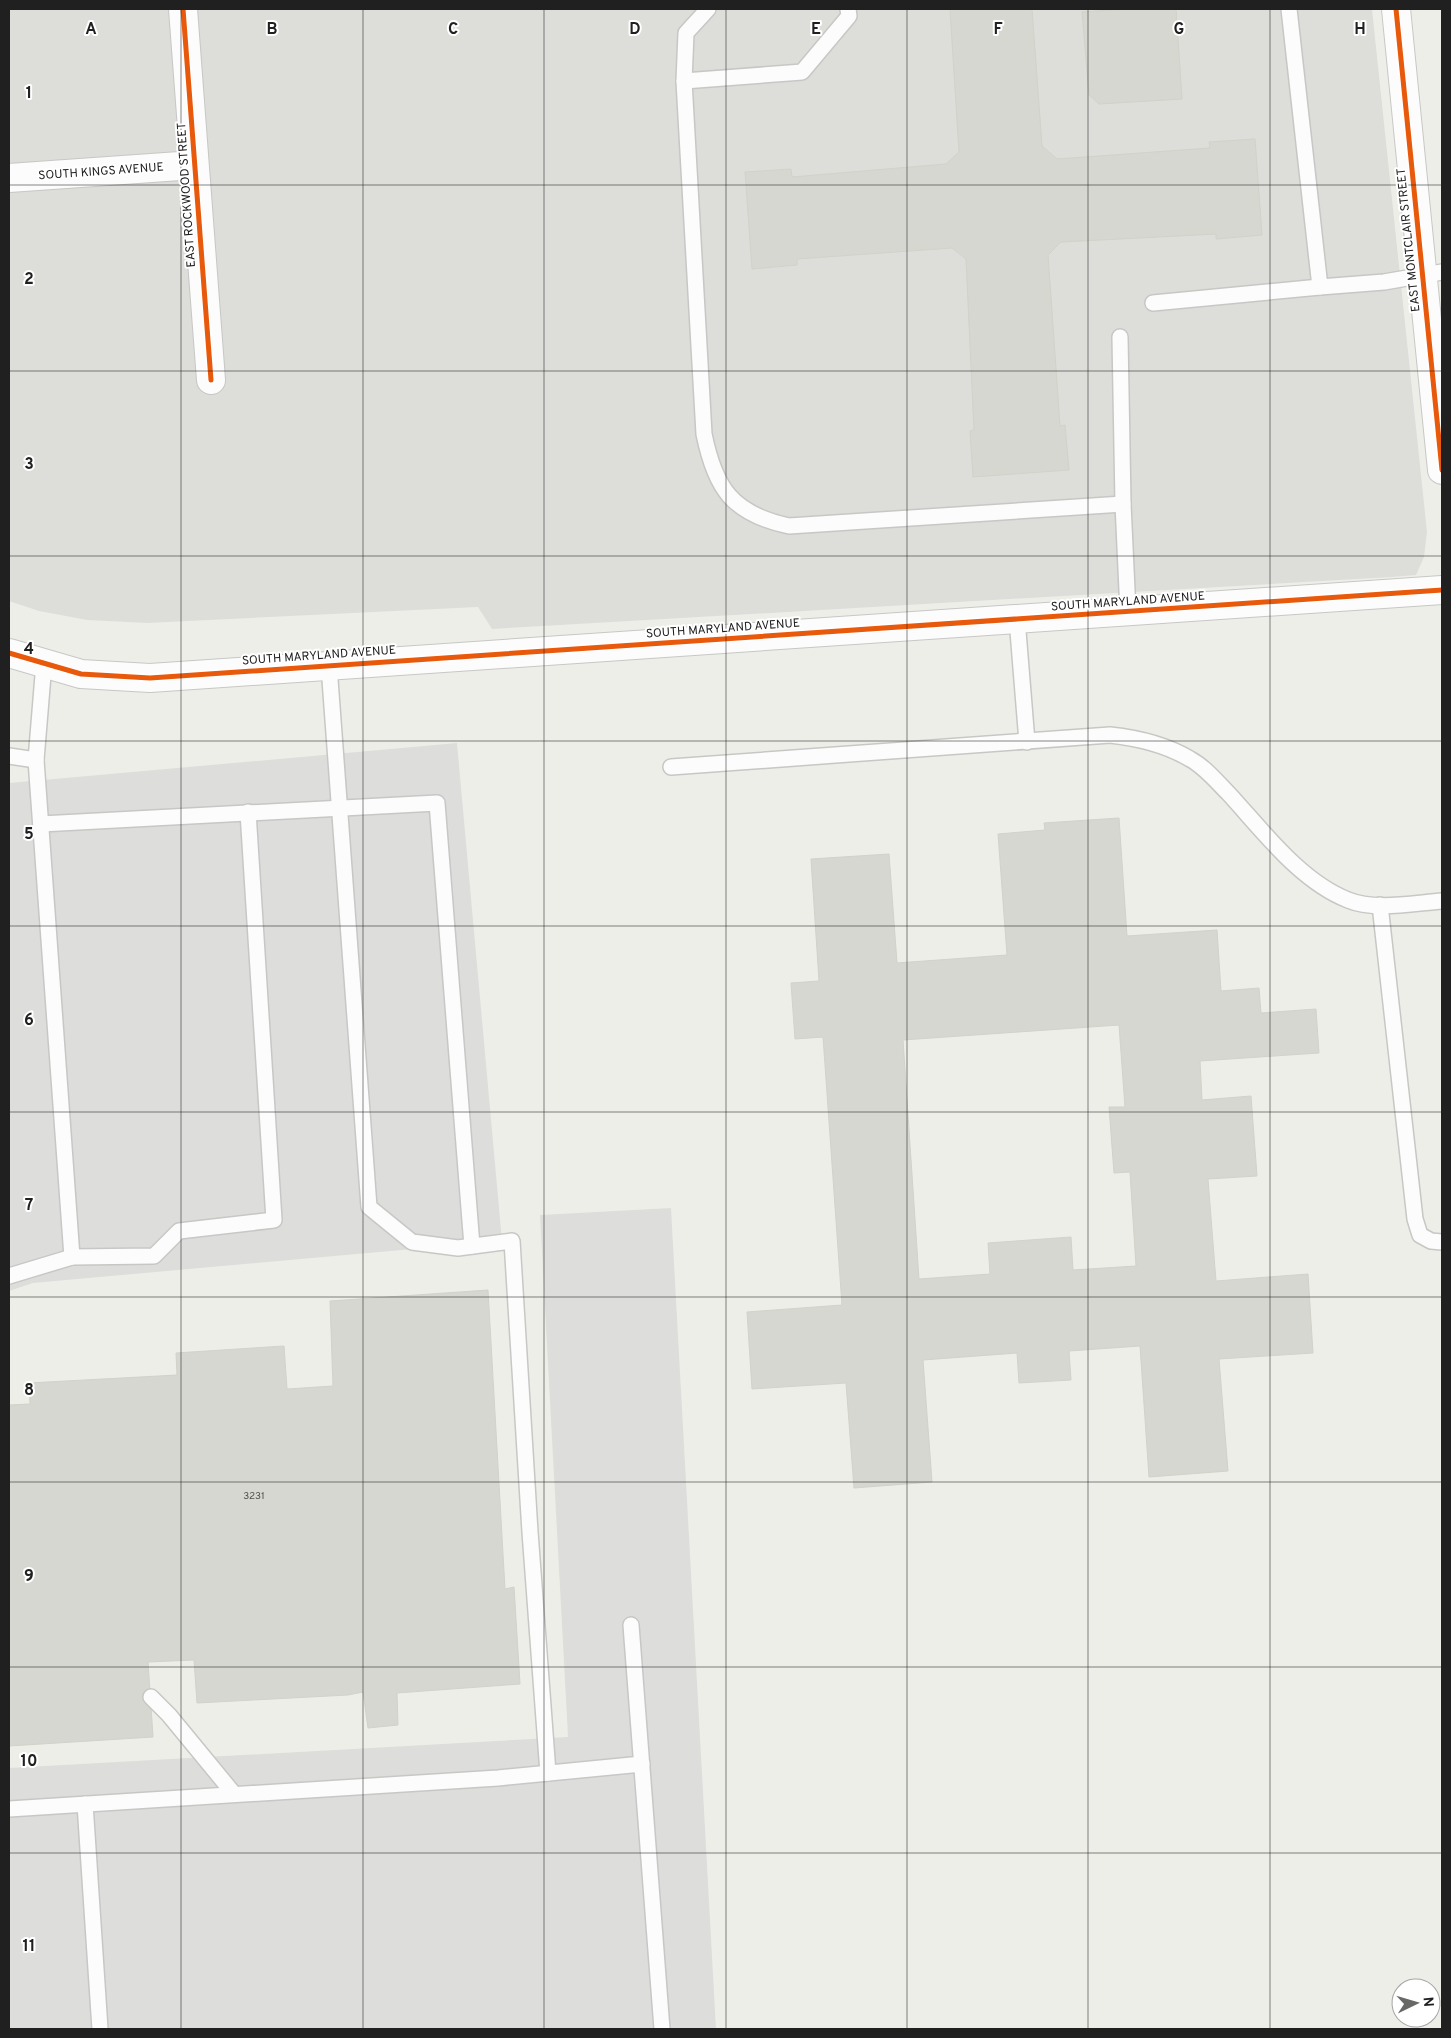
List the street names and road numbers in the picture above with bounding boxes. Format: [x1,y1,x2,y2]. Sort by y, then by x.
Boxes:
street label: EAST ROCKWOOD STREET [174,122,200,268]
street label: SOUTH KINGS AVENUE [38,160,164,184]
street label: EAST MONTCLAIR STREET [1393,167,1425,313]
street label: SOUTH MARYLAND AVENUE [1050,589,1206,615]
street label: SOUTH MARYLAND AVENUE [645,616,801,642]
street label: SOUTH MARYLAND AVENUE [241,643,397,669]

